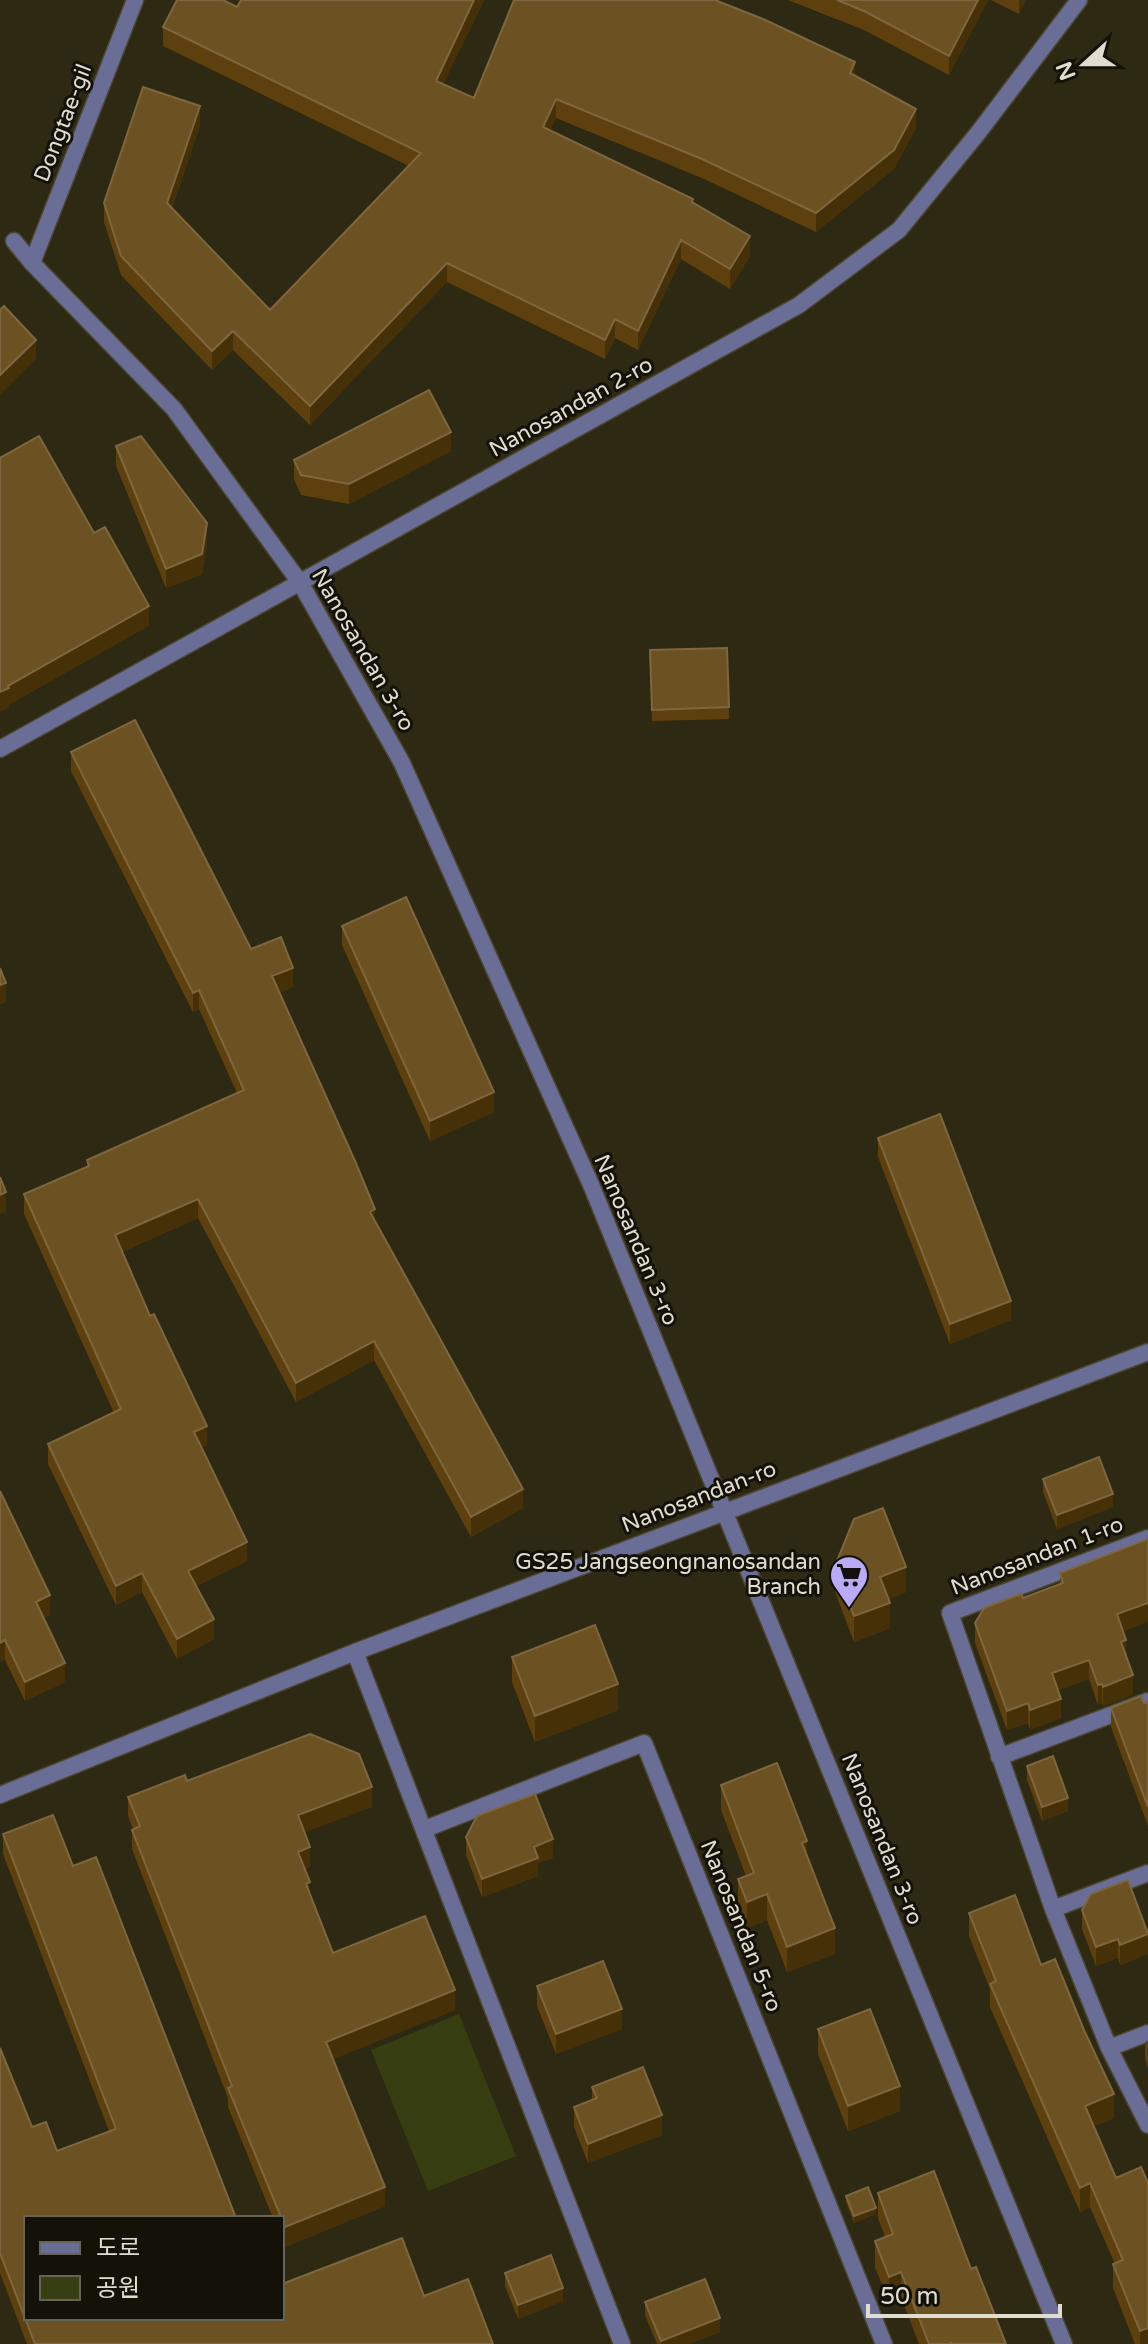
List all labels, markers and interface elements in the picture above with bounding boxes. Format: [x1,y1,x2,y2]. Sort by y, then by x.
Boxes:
north arrow [1044,24,1124,104]
text: N [1051,58,1082,84]
street label: Dongtae-gil [29,61,97,185]
street label: Nanosandan 2-ro [485,351,657,463]
street label: Nanosandan 3-ro [306,564,420,736]
street label: Nanosandan 3-ro [588,1151,684,1329]
street label: Nanosandan-ro [618,1456,780,1538]
street label: Nanosandan 1-ro [947,1511,1127,1601]
place label: GS25 Jangseongnanosandan Branch [515,1549,821,1600]
supermarket icon: GS25 Jangseongnanosandan Branch [828,1554,870,1609]
street label: Nanosandan 3-ro [836,1749,928,1929]
street label: Nanosandan 5-ro [695,1836,787,2016]
legend [24,2216,284,2320]
text: 도로 [96,2234,140,2263]
scale bar [868,2268,1060,2318]
text: 공원 [96,2274,140,2303]
text: 50 m [880,2282,938,2311]

